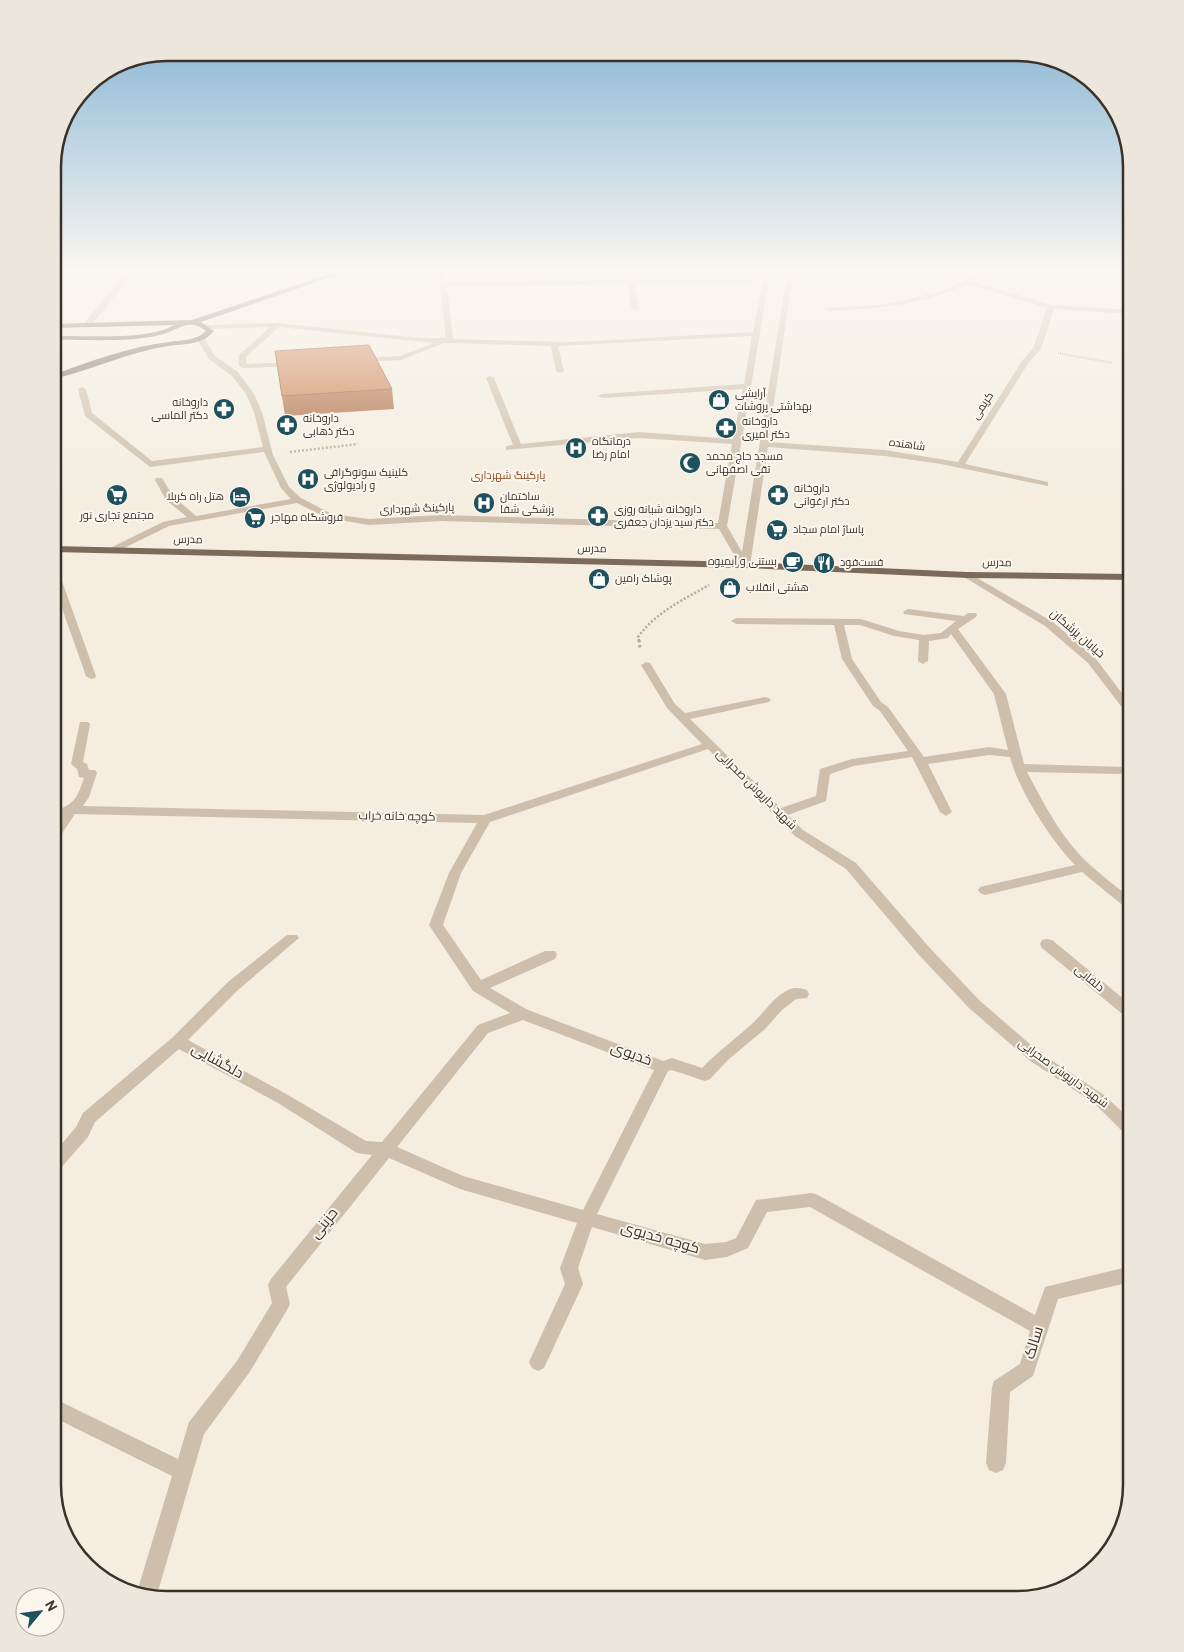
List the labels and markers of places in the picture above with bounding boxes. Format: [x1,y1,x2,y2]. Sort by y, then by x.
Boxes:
place label: آرایشی بهداشتی پروشات [735,387,812,414]
shop icon: آرایشی بهداشتی پروشات [707,388,731,412]
place label: داروخانه دکتر الماسی [151,396,208,423]
pharmacy icon: داروخانه دکتر الماسی [212,397,236,421]
place label: داروخانه دکتر ذهابی [303,412,354,439]
pharmacy icon: داروخانه دکتر ذهابی [275,413,299,437]
place label: داروخانه دکتر امیری [742,415,790,442]
pharmacy icon: داروخانه دکتر امیری [714,416,738,440]
place label: درمانگاه امام رضا [592,435,631,462]
hospital icon: درمانگاه امام رضا [564,436,588,460]
place label: مسجد حاج محمد تقی اصفهانی [706,450,783,477]
mosque icon: مسجد حاج محمد تقی اصفهانی [678,451,702,475]
place label: کلینیک سونوگرافی و رادیولوژی [324,466,408,493]
hospital icon: کلینیک سونوگرافی و رادیولوژی [296,467,320,491]
place label: داروخانه دکتر ارغوانی [794,482,850,509]
supermarket icon: مجتمع تجاری نور [105,483,129,507]
pharmacy icon: داروخانه دکتر ارغوانی [766,483,790,507]
hotel icon: هتل راه کربلا [228,485,252,509]
place label: هتل راه کربلا [166,490,224,504]
place label: ساختمان پزشکی شفا [500,490,554,517]
hospital icon: ساختمان پزشکی شفا [472,491,496,515]
place label: داروخانه شبانه روزی دکتر سید یزدان جعفری [614,503,714,530]
pharmacy icon: داروخانه شبانه روزی دکتر سید یزدان جعفری [586,504,610,528]
supermarket icon: فروشگاه مهاجر [243,506,267,530]
place label: مجتمع تجاری نور [79,509,154,523]
place label: فروشگاه مهاجر [270,511,343,525]
supermarket icon: پاساژ امام سجاد [765,518,789,542]
place label: پاساژ امام سجاد [793,523,864,537]
cafe icon: بستنی و آبمیوه [781,550,805,574]
restaurant icon: فست‌فود [812,551,836,575]
place label: بستنی و آبمیوه [708,555,777,569]
place label: فست‌فود [840,556,883,570]
shop icon: پوشاک رامین [587,567,611,591]
place label: پوشاک رامین [615,572,672,586]
shop icon: هشتی انقلاب [718,576,742,600]
place label: هشتی انقلاب [746,581,809,595]

